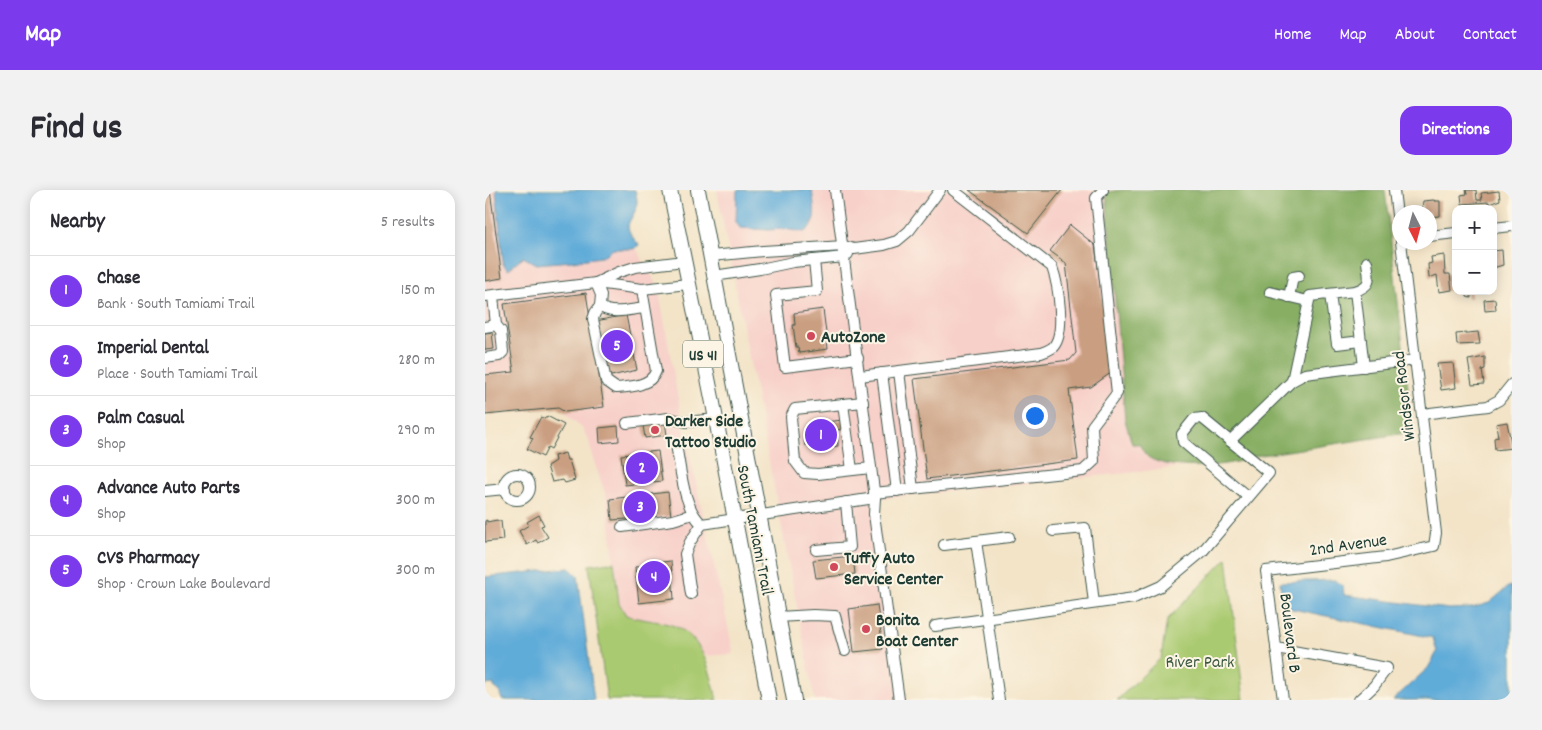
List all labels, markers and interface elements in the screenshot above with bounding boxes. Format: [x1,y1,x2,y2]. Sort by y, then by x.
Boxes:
text: Map [25,18,61,52]
text: Home [1274,23,1311,48]
text: Map [1339,23,1367,48]
text: About [1395,23,1435,48]
text: Contact [1463,23,1517,48]
text: Find us [30,105,122,155]
button: Directions [1400,106,1512,155]
north arrow [1392,205,1437,250]
map controls [1452,205,1497,295]
button: + [1452,205,1497,250]
text: Nearby [50,208,105,238]
text: 5 results [381,211,435,234]
button: − [1452,250,1497,295]
text: Chase [97,266,140,293]
text: 1 [64,279,68,302]
text: 150 m [401,279,435,302]
text: Bank · South Tamiami Trail [97,293,255,316]
place label: AutoZone [821,326,886,351]
pin: 5 [601,327,633,365]
marker: AutoZone [805,330,817,342]
text: Imperial Dental [97,336,209,363]
road number: US 41 [683,340,723,368]
text: 2 [63,349,70,372]
text: 280 m [398,349,435,372]
street label: Windsor Road [1388,349,1423,442]
text: Place · South Tamiami Trail [97,363,258,386]
your location [1022,403,1048,429]
text: Palm Casual [97,406,184,433]
place label: Darker Side Tattoo Studio [665,410,756,456]
pin: 1 [805,416,837,454]
text: 3 [62,419,70,442]
text: 290 m [397,419,435,442]
marker: Darker Side Tattoo Studio [649,424,661,436]
text: Shop [97,433,126,456]
pin: 2 [626,449,658,487]
street label: South Tamiami Trail [729,463,779,598]
text: Advance Auto Parts [97,476,240,503]
pin: 3 [624,488,656,526]
text: 4 [63,489,69,512]
text: 300 m [396,489,435,512]
text: Shop [97,503,126,526]
street label: 2nd Avenue [1308,529,1389,564]
text: CVS Pharmacy [97,546,199,573]
place label: Tuffy Auto Service Center [844,547,943,593]
pin: 4 [638,558,670,596]
text: 5 [62,559,70,582]
text: 300 m [396,559,435,582]
marker: Tuffy Auto Service Center [828,561,840,573]
text: Shop · Crown Lake Boulevard [97,573,271,596]
street label: Boulevard B [1271,592,1306,675]
place label: Bonita Boat Center [876,609,958,655]
marker: Bonita Boat Center [860,623,872,635]
park label: River Park [1166,651,1234,676]

